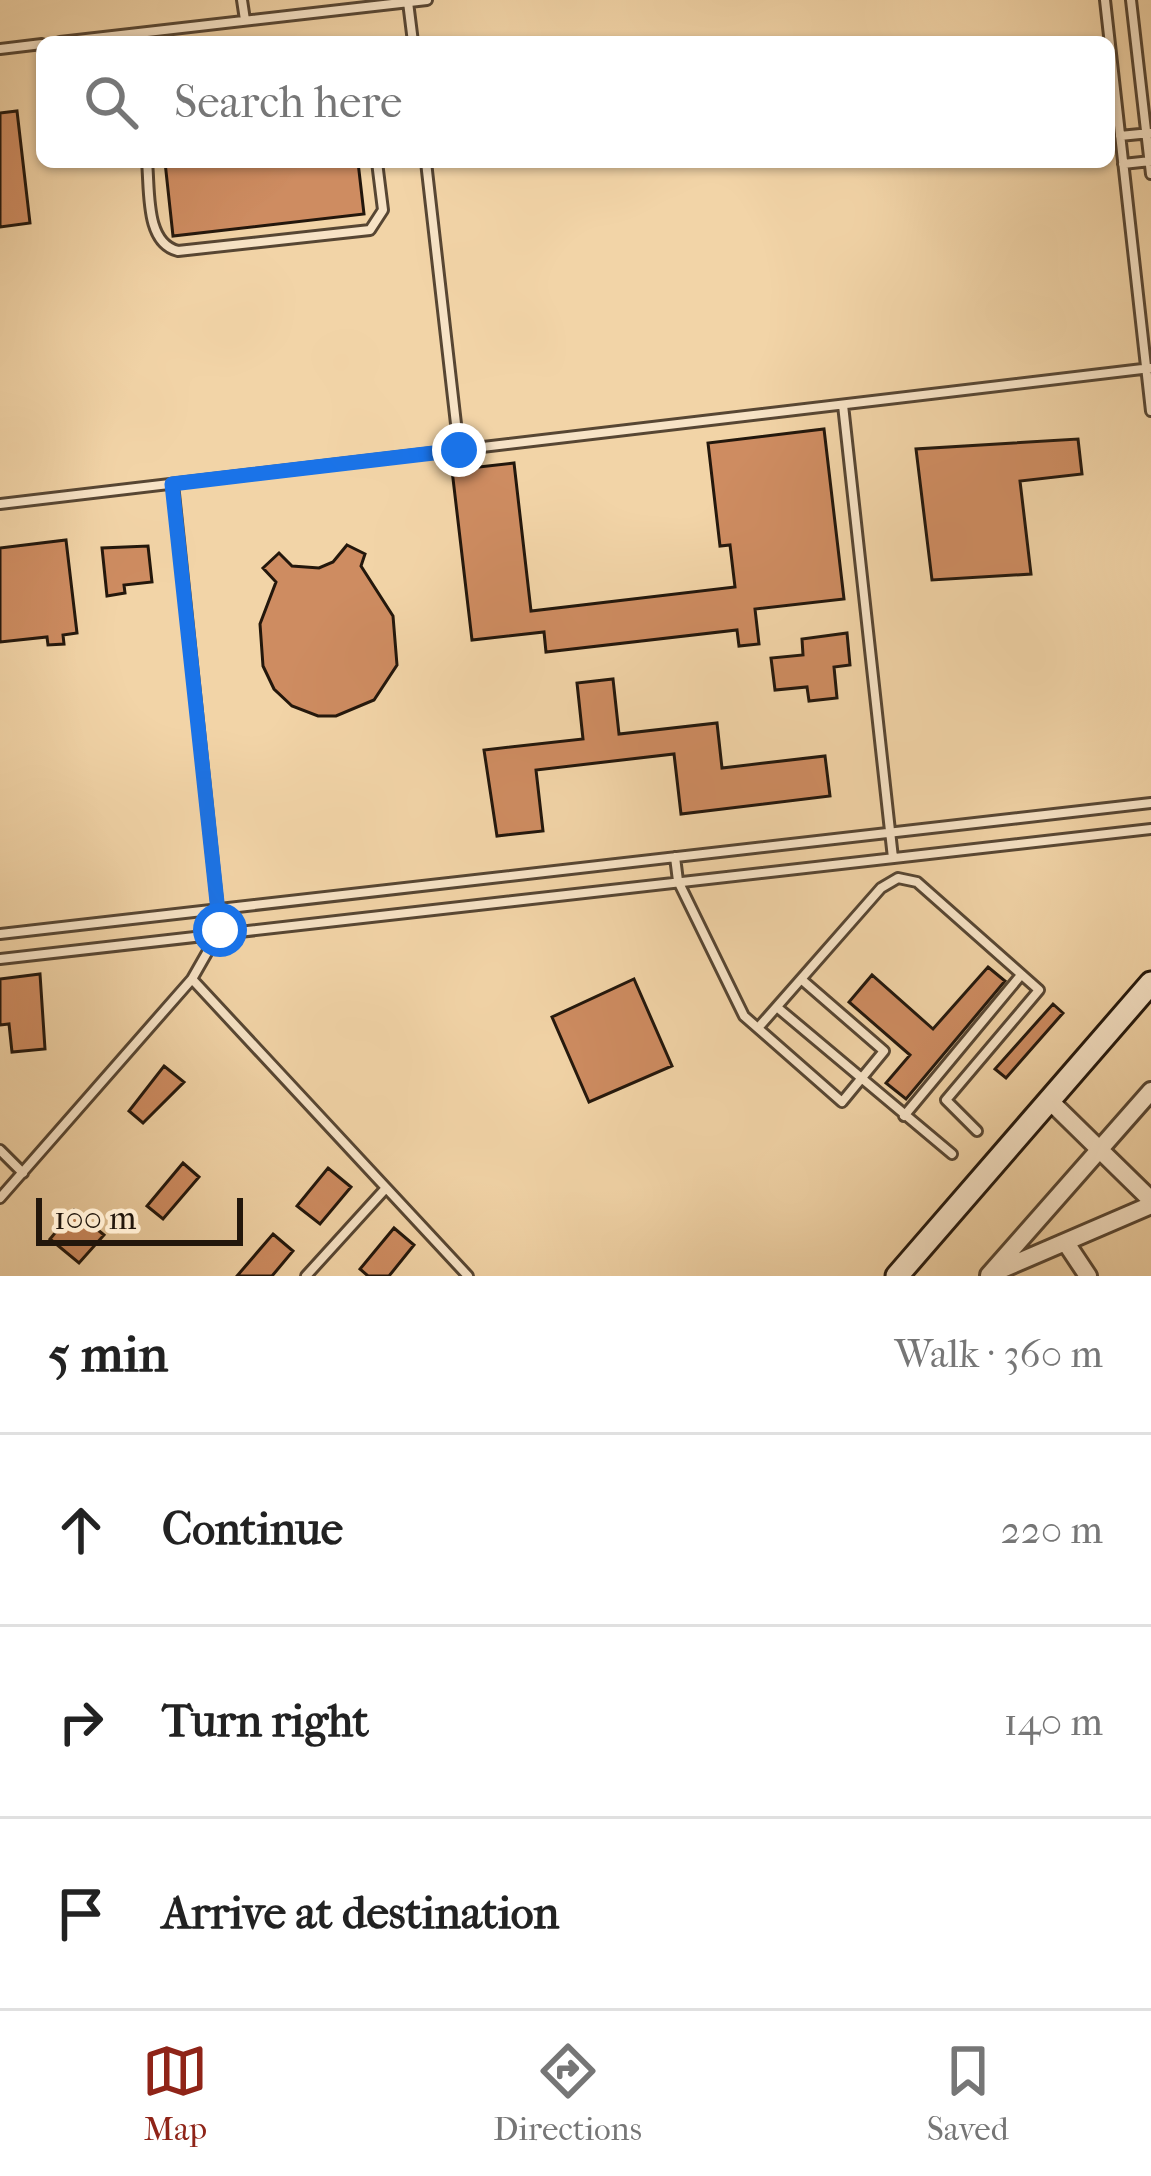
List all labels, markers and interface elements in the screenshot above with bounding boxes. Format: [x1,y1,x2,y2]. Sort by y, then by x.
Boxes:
search box [36,36,1115,168]
icon: search [78,69,144,135]
text: Search here [174,76,402,129]
route end [432,423,486,477]
route start [193,903,247,957]
scale bar [36,1192,243,1245]
text: 100 m [54,1199,137,1238]
text: 5 min [48,1324,168,1384]
text: Walk · 360 m [894,1331,1103,1377]
icon: ahead [48,1497,114,1563]
text: Continue [162,1503,343,1556]
text: 220 m [1001,1507,1103,1553]
icon: right [48,1689,114,1755]
text: Turn right [162,1695,369,1748]
text: 140 m [1004,1699,1103,1745]
icon: arrive [48,1881,114,1947]
text: Arrive at destination [162,1887,559,1940]
tab: Map [142,2038,208,2149]
tab: Directions [493,2038,642,2149]
tab: Saved [927,2038,1009,2149]

